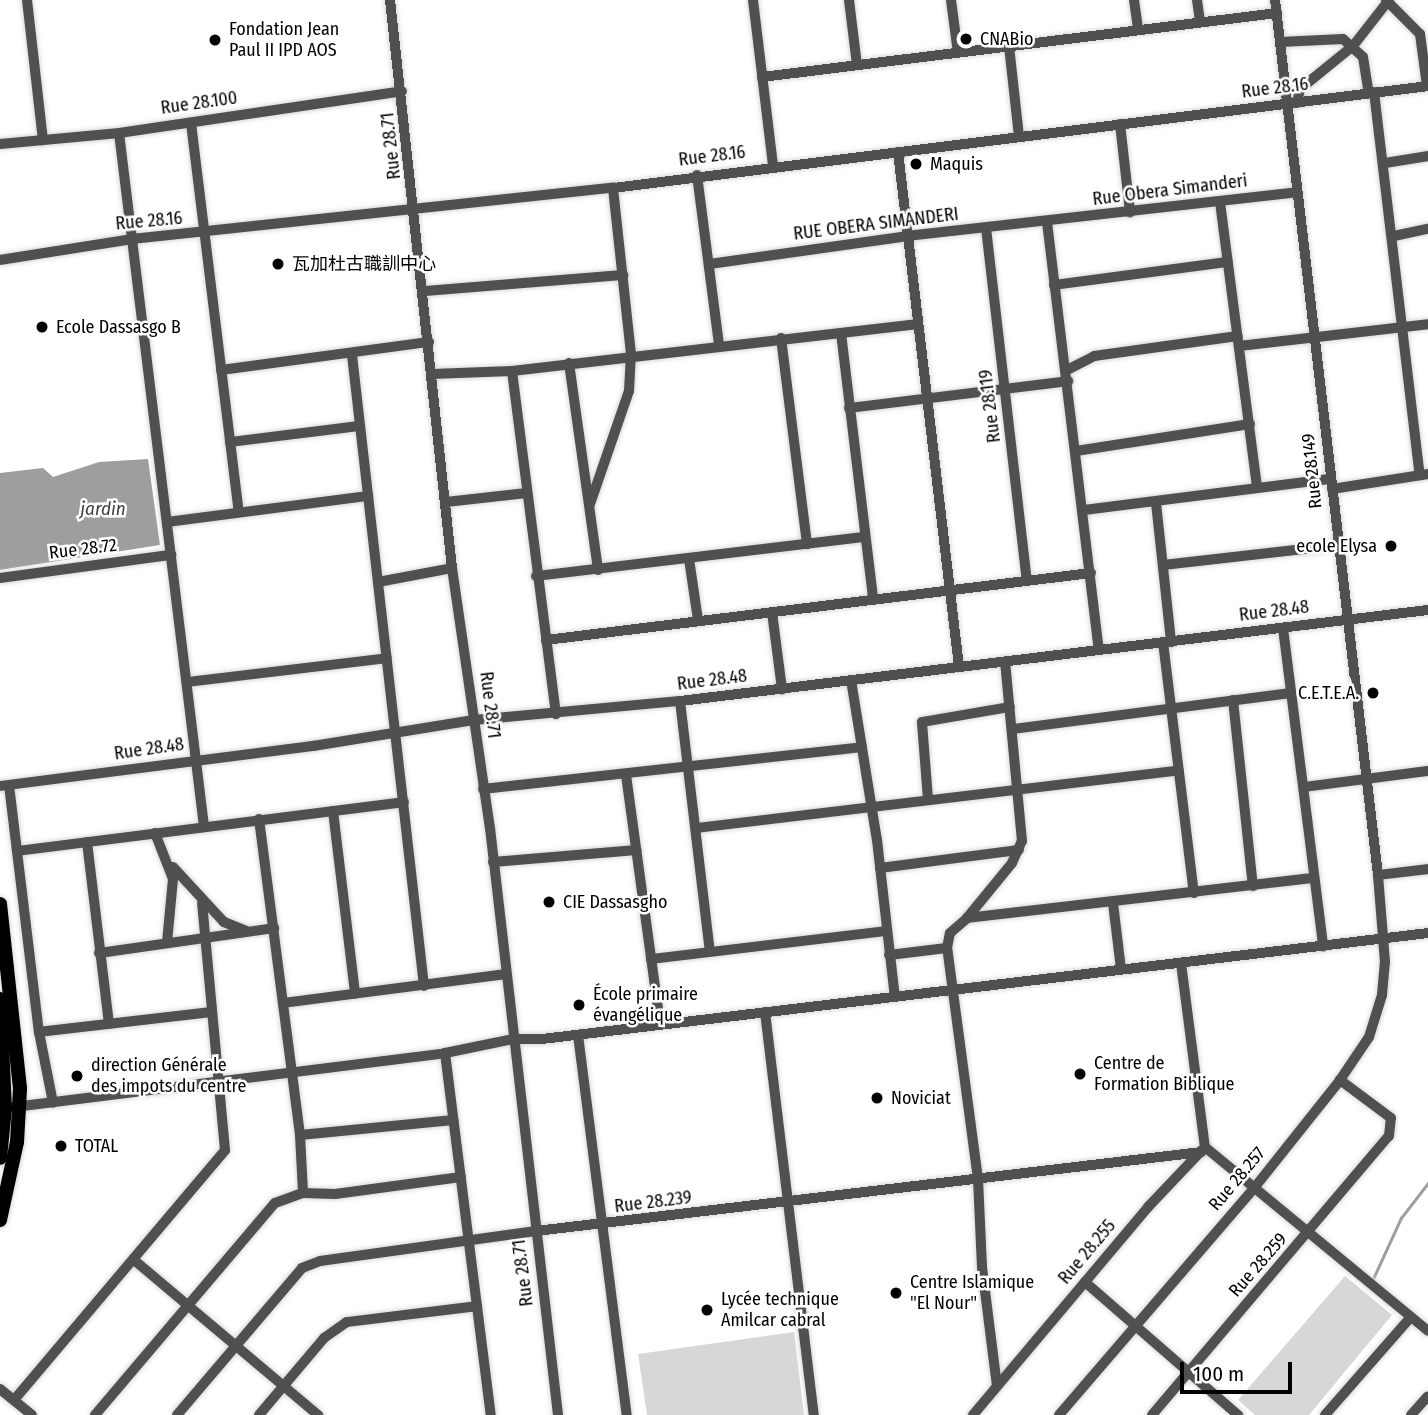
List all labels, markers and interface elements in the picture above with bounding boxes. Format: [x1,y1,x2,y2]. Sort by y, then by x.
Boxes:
place label: Fondation Jean Paul II IPD AOS [229,19,339,61]
place label: CNABio [980,28,1033,50]
marker: CNABio [958,31,974,47]
marker: Fondation Jean Paul II IPD AOS [207,32,223,48]
street label: Rue 28.16 [1240,73,1310,103]
street label: Rue 28.100 [159,87,239,119]
street label: Rue 28.71 [377,111,405,181]
street label: Rue 28.16 [677,141,747,171]
place label: Maquis [930,153,983,175]
marker: Maquis [908,156,924,172]
street label: Rue Obera Simanderi [1091,170,1249,210]
street label: RUE OBERA SIMANDERI [792,203,960,245]
street label: Rue 28.16 [115,207,183,235]
place label: 瓦加杜古職訓中心 [292,253,436,275]
marker: 瓦加杜古職訓中心 [270,256,286,272]
place label: Ecole Dassasgo B [56,316,181,338]
marker: Ecole Dassasgo B [34,319,50,335]
street label: Rue 28.119 [975,368,1005,444]
street label: Rue 28.149 [1297,432,1327,510]
water label: jardin [80,498,126,520]
street label: Rue 28.72 [48,534,118,564]
place label: ecole Elysa [1296,535,1377,557]
marker: ecole Elysa [1383,538,1399,554]
street label: Rue 28.48 [1238,596,1310,626]
street label: Rue 28.48 [676,665,748,695]
street label: Rue 28.71 [475,670,505,740]
place label: C.E.T.E.A. [1298,682,1359,704]
marker: C.E.T.E.A. [1365,685,1381,701]
street label: Rue 28.48 [113,733,185,765]
place label: CIE Dassasgho [563,891,667,913]
marker: CIE Dassasgho [541,894,557,910]
place label: École primaire évangélique [593,984,698,1026]
marker: École primaire évangélique [571,997,587,1013]
place label: Centre de Formation Biblique [1094,1053,1234,1096]
place label: direction Générale des impots du centre [91,1055,246,1098]
marker: Centre de Formation Biblique [1072,1066,1088,1082]
marker: direction Générale des impots du centre [69,1068,85,1084]
place label: Noviciat [891,1087,951,1109]
marker: Noviciat [869,1090,885,1106]
place label: TOTAL [75,1135,118,1157]
marker: TOTAL [53,1138,69,1154]
street label: Rue 28.257 [1204,1143,1270,1215]
street label: Rue 28.239 [613,1187,693,1217]
street label: Rue 28.255 [1054,1215,1120,1289]
street label: Rue 28.259 [1224,1229,1292,1301]
street label: Rue 28.71 [508,1238,538,1308]
place label: Centre Islamique "El Nour" [910,1272,1034,1314]
marker: Centre Islamique "El Nour" [888,1285,904,1301]
place label: Lycée technique Amilcar cabral [721,1289,839,1332]
marker: Lycée technique Amilcar cabral [699,1302,715,1318]
scale bar [1183,1348,1295,1392]
text: 100 m [1193,1361,1244,1387]

